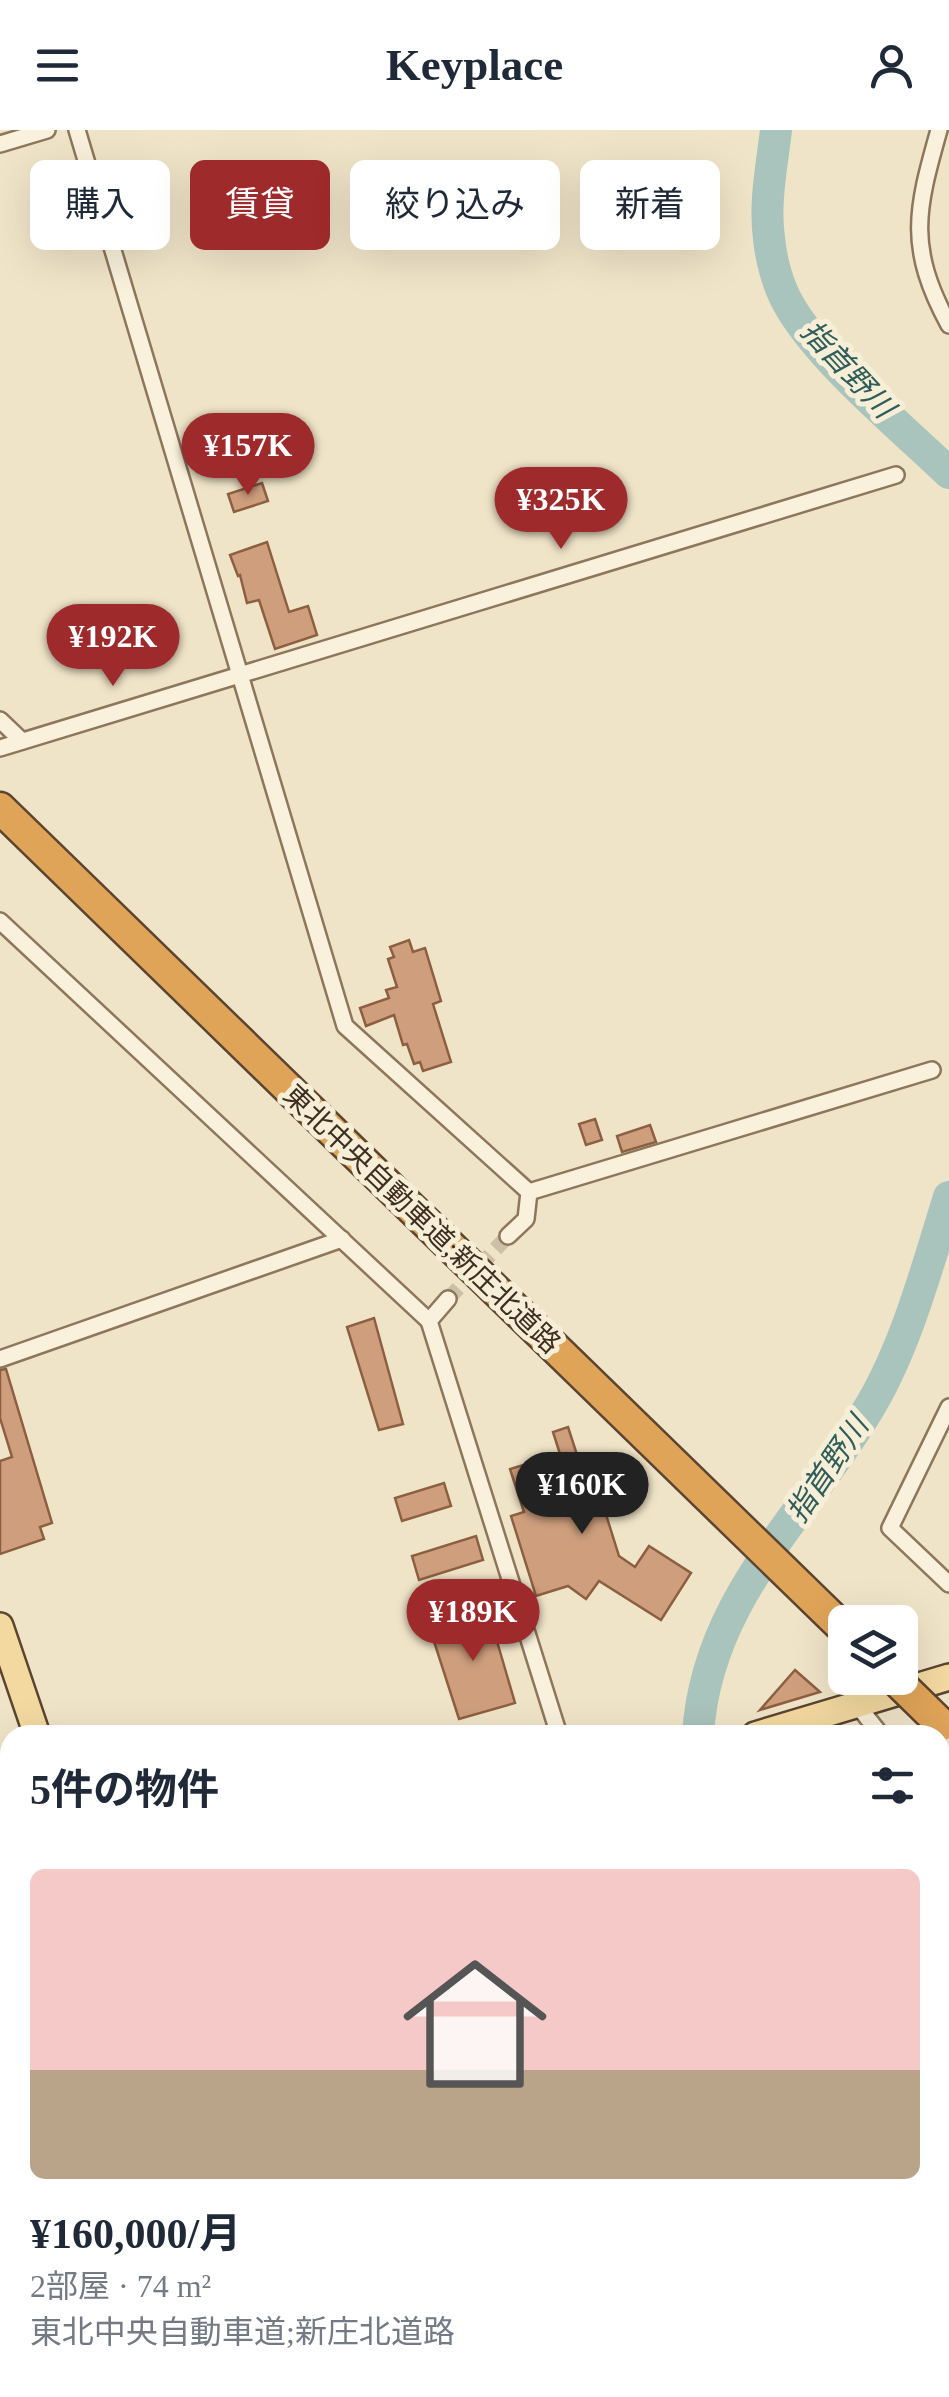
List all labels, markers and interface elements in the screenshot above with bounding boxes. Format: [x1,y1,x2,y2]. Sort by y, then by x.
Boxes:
icon: menu [30,38,85,93]
icon: person [864,38,919,93]
text: Keyplace [386,40,563,90]
chip: 購入 [30,160,170,250]
chip: 賃貸 [190,160,330,250]
chip: 絞り込み [350,160,560,250]
chip: 新着 [580,160,720,250]
water label: 指首野川 [795,314,903,426]
pin: ¥157K [178,413,318,498]
text: ¥157K [204,427,292,463]
pin: ¥325K [491,467,631,552]
text: ¥325K [517,481,605,517]
pin: ¥192K [43,604,183,689]
text: ¥192K [69,618,157,654]
street label: 東北中央自動車道;新庄北道路 [278,1079,566,1359]
water label: 指首野川 [780,1408,876,1528]
pin: ¥160K [512,1452,652,1537]
text: ¥160K [538,1466,626,1502]
pin: ¥189K [403,1579,543,1664]
text: ¥189K [429,1593,517,1629]
map controls [828,1605,918,1695]
button: layers [828,1605,918,1695]
icon: filters [865,1758,920,1813]
text: 5件の物件 [30,1767,219,1813]
icon: home [385,1934,565,2114]
text: ¥160,000/月 [30,2211,241,2257]
text: 2部屋 · 74 m² [30,2268,211,2304]
text: 東北中央自動車道;新庄北道路 [30,2314,455,2350]

